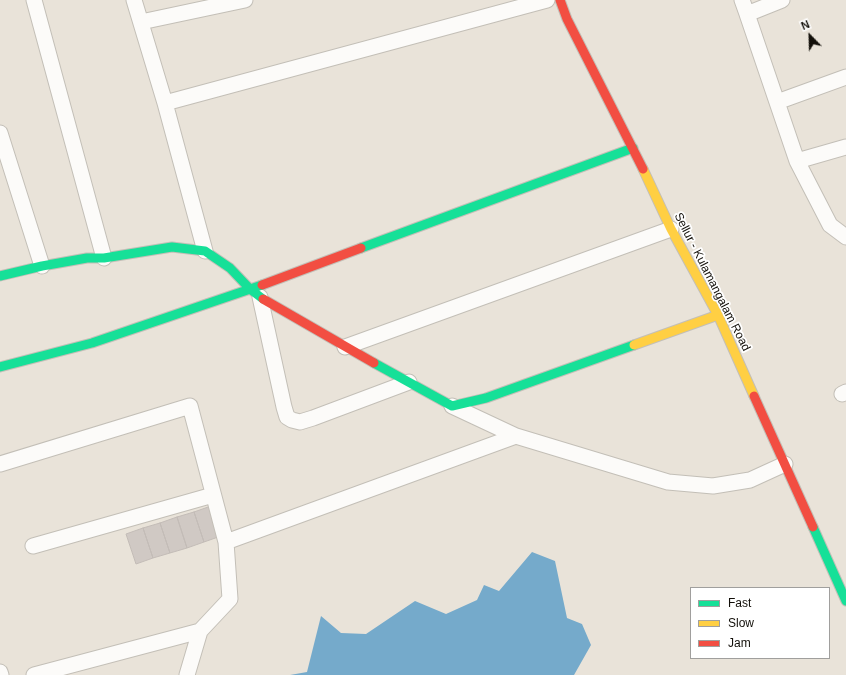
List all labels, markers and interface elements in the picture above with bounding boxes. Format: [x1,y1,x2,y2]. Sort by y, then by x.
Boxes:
north arrow [790,16,830,56]
text: N [799,18,811,32]
street label: Sellur - Kulamangalam Road [671,210,753,354]
legend [690,587,830,659]
text: Fast [728,596,751,610]
text: Slow [728,616,754,630]
text: Jam [728,636,751,650]

